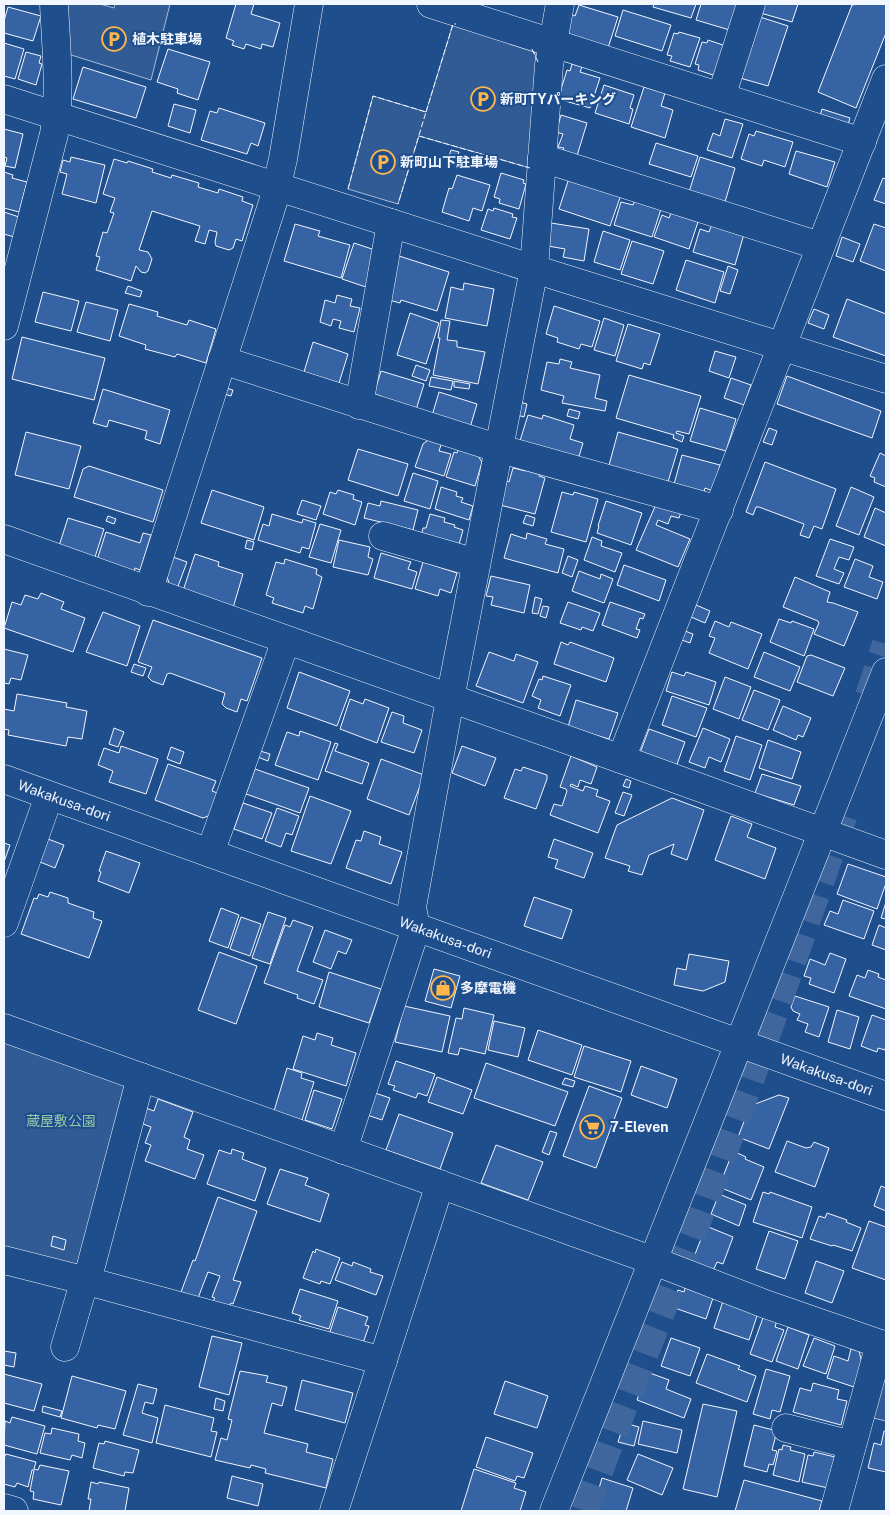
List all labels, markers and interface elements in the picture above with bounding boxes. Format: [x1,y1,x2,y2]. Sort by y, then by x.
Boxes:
parking icon: 植木駐車場 [101,26,127,52]
place label: 植木駐車場 [132,31,202,47]
parking icon: 新町TYパーキング [470,86,496,112]
place label: 新町TYパーキング [500,91,616,107]
parking icon: 新町山下駐車場 [370,149,396,175]
place label: 新町山下駐車場 [400,154,498,170]
street label: Wakakusa-dori [16,777,113,825]
street label: Wakakusa-dori [397,914,494,962]
shop icon: 多摩電機 [430,975,456,1001]
place label: 多摩電機 [460,980,516,996]
street label: Wakakusa-dori [778,1051,875,1099]
park label: 蔵屋敷公園 [26,1113,96,1129]
supermarket icon: 7-Eleven [579,1114,605,1140]
place label: 7-Eleven [610,1119,669,1135]

